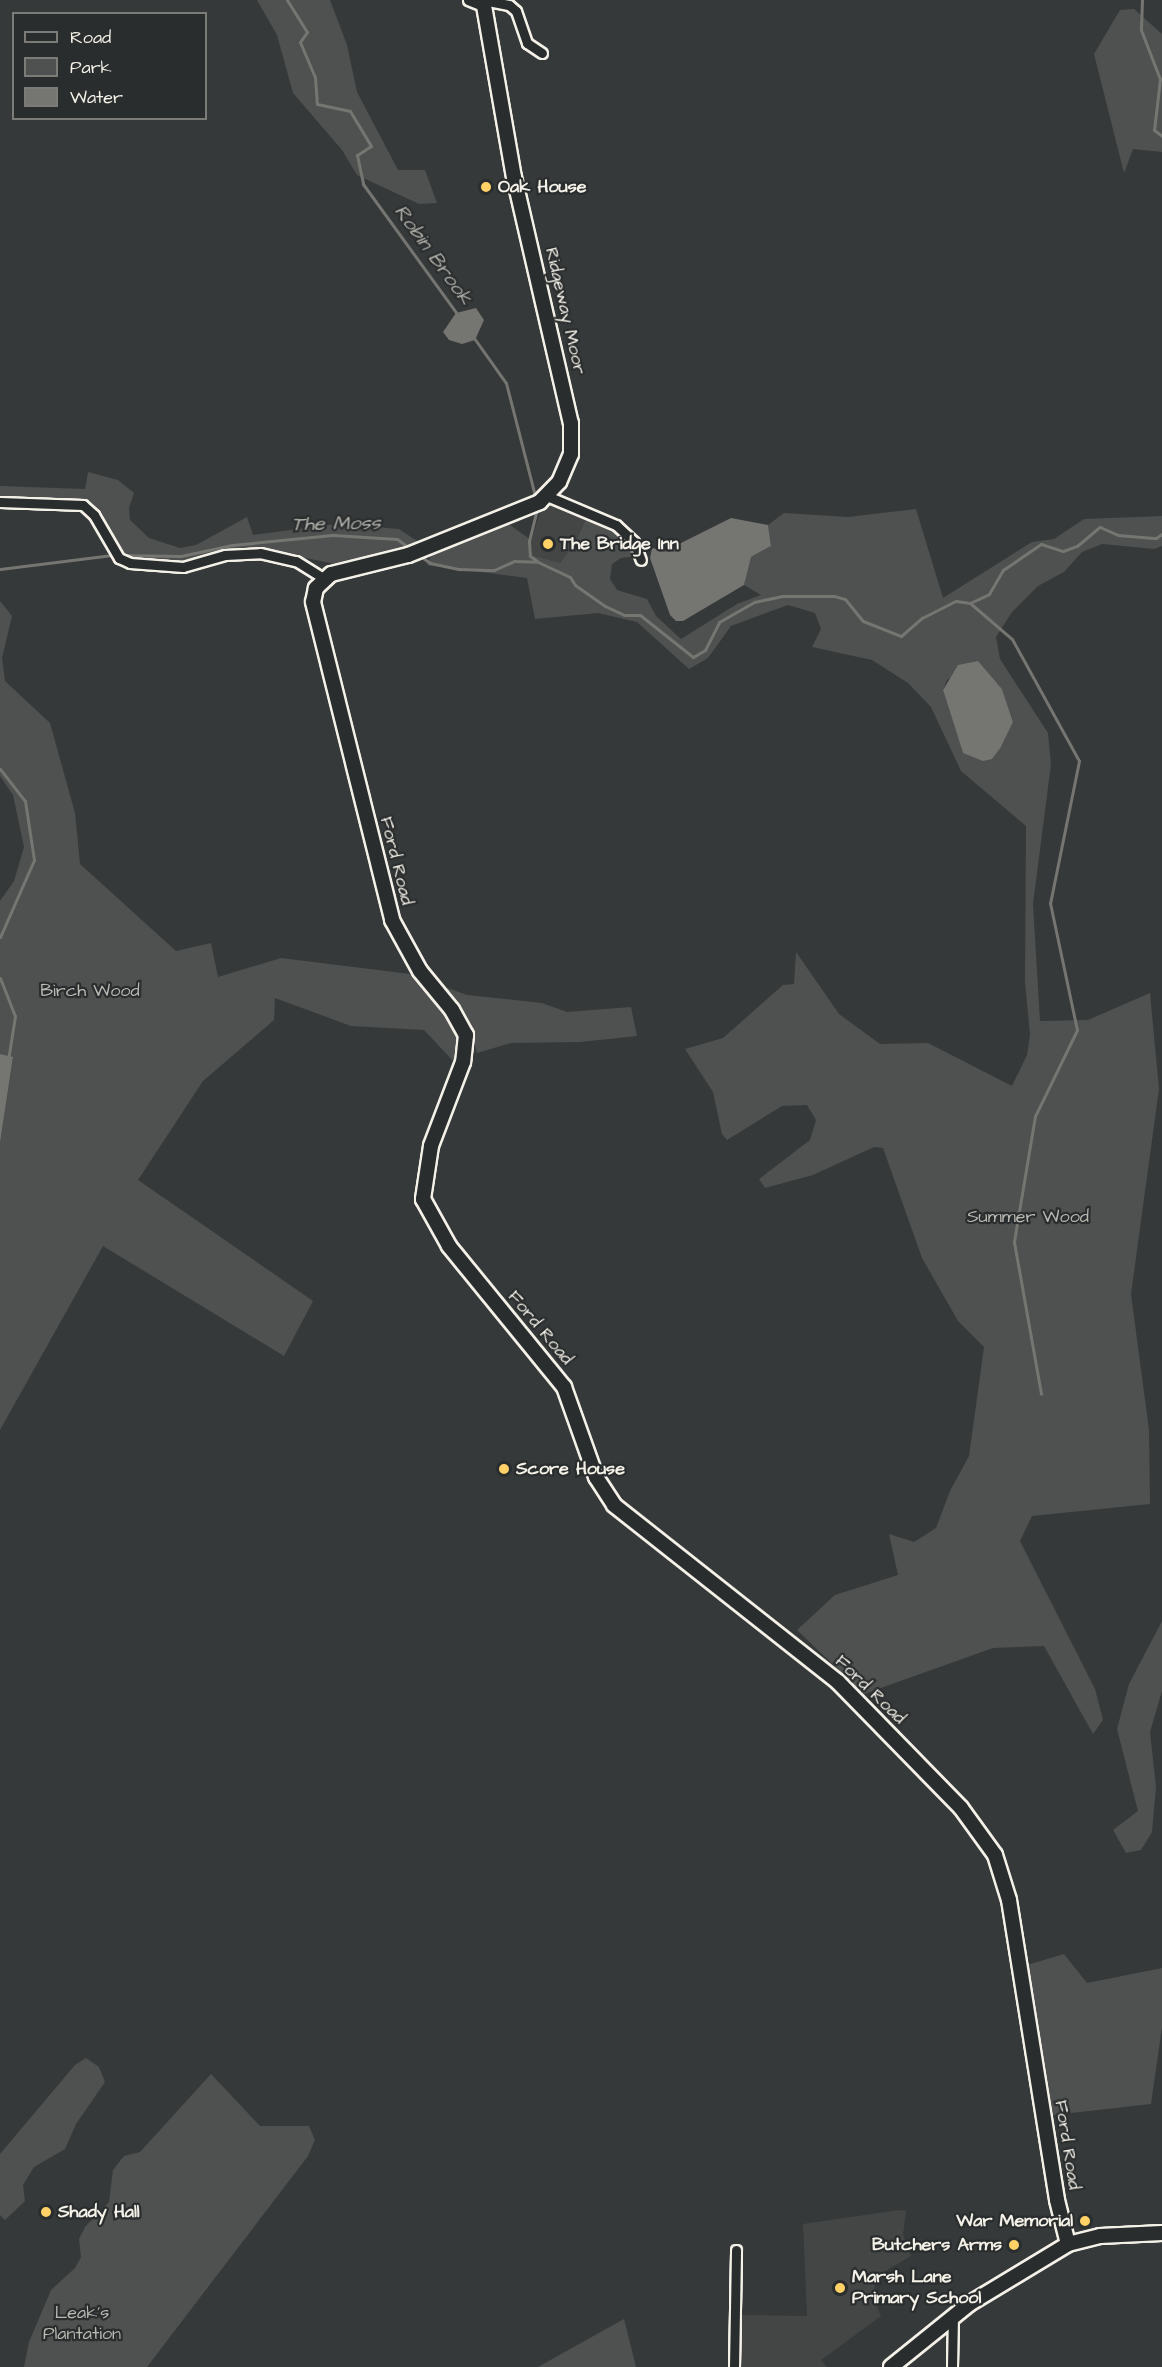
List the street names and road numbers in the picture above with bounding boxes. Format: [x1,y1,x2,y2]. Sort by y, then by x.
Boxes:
street label: Ridgeway Moor [540,245,590,377]
street label: Ford Road [375,815,417,907]
street label: Ford Road [503,1286,577,1370]
street label: Ford Road [830,1651,910,1729]
street label: Ford Road [1049,2099,1085,2191]

